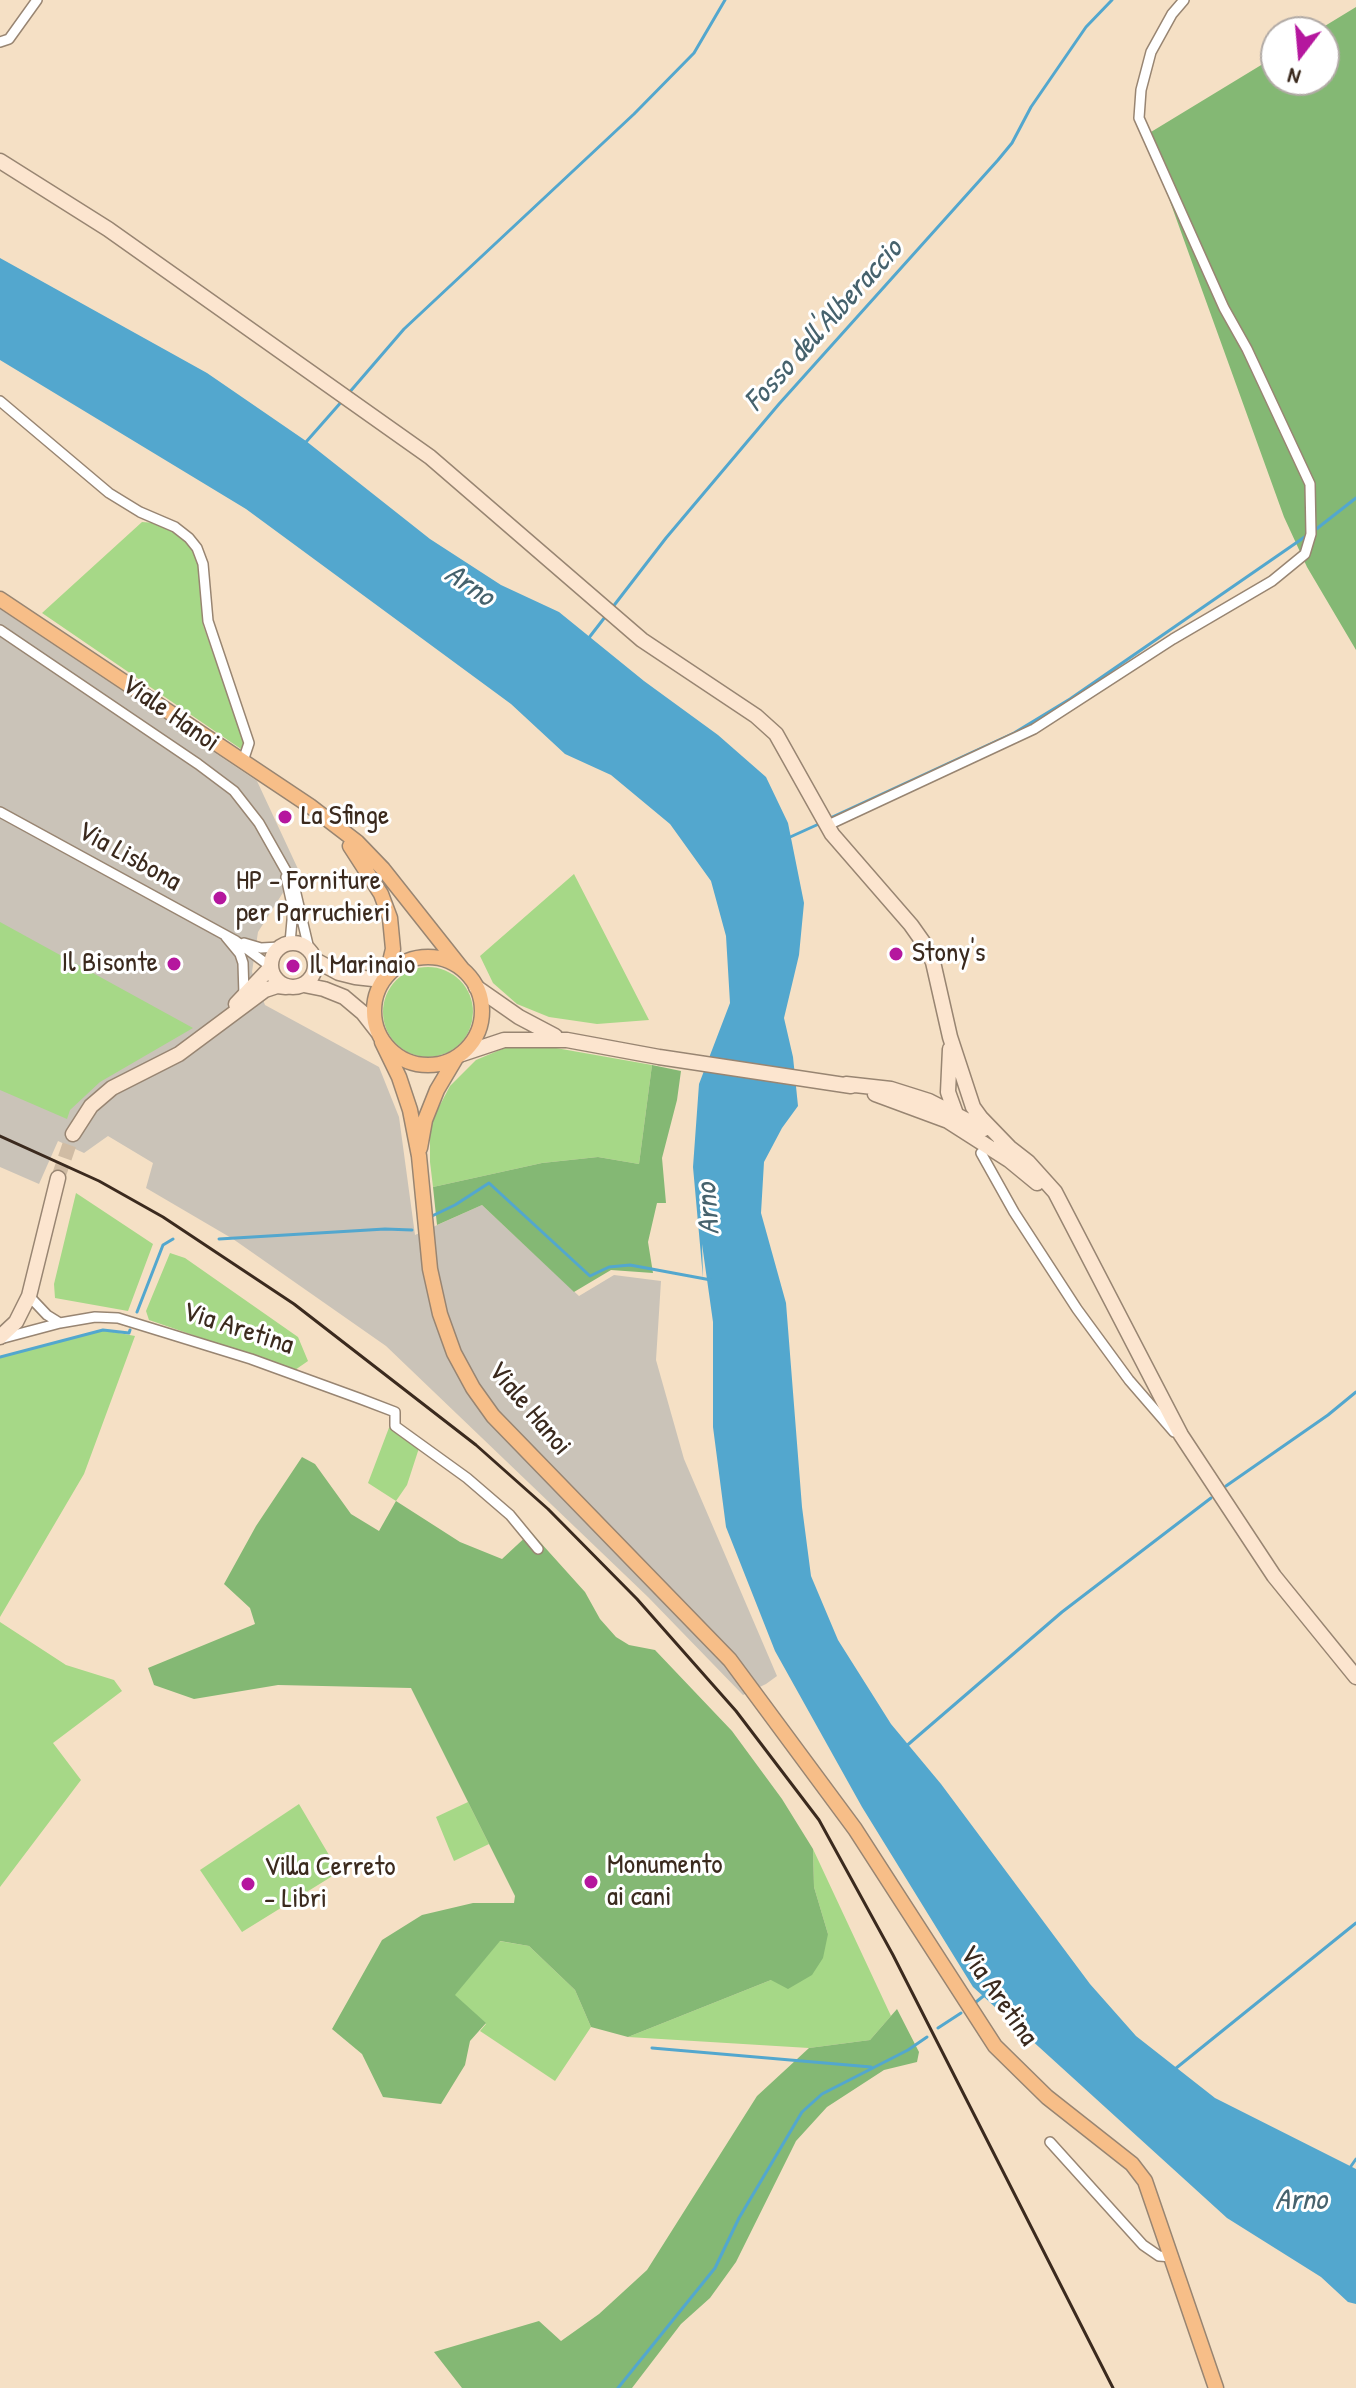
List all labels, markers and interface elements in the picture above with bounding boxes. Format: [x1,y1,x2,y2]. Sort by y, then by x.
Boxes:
north arrow [1260,16,1340,96]
text: N [1284,61,1304,93]
water label: Fosso dell'Alberaccio [737,232,911,420]
water label: Arno [437,557,501,615]
street label: Viale Hanoi [114,668,226,760]
place label: La Sfinge [301,800,389,834]
marker: La Sfinge [276,808,294,826]
street label: Via Lisbona [71,815,187,899]
place label: HP - Forniture per Parruchieri [236,865,391,931]
marker: HP - Forniture per Parruchieri [211,889,229,907]
place label: Stony's [912,937,986,971]
marker: Stony's [887,945,905,963]
place label: Il Bisonte [62,947,158,981]
place label: Il Marinaio [309,949,415,983]
marker: Il Bisonte [165,955,183,973]
marker: Il Marinaio [284,957,302,975]
water label: Arno [689,1182,729,1236]
street label: Via Aretina [178,1295,298,1363]
street label: Viale Hanoi [480,1355,578,1463]
place label: Monumento ai cani [607,1849,723,1915]
place label: Villa Cerreto - Libri [264,1851,396,1917]
marker: Monumento ai cani [582,1873,600,1891]
marker: Villa Cerreto - Libri [239,1875,257,1893]
street label: Via Aretina [951,1939,1045,2053]
water label: Arno [1275,2183,1327,2219]

